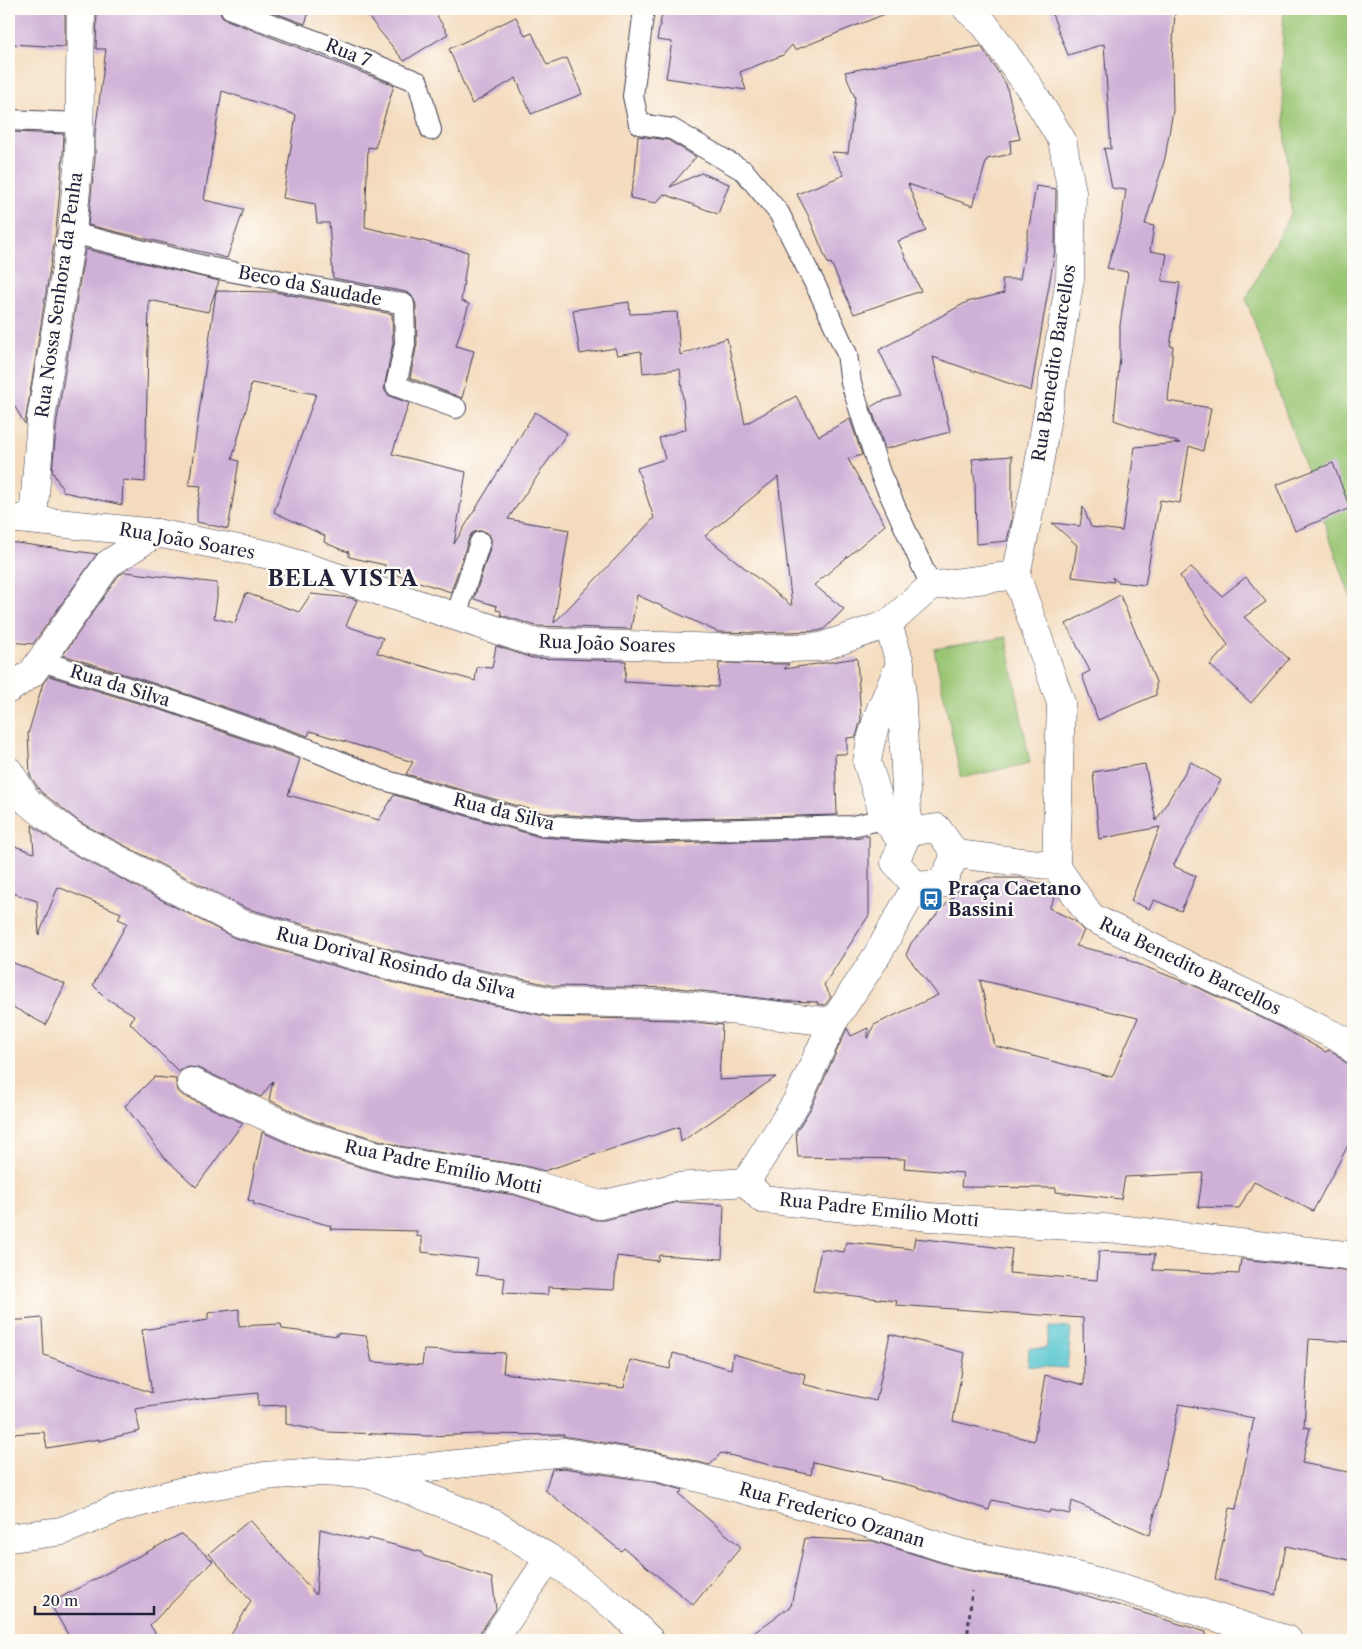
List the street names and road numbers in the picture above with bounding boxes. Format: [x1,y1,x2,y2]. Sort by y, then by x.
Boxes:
street label: Rua 7 [322,34,374,72]
street label: Rua Nossa Senhora da Penha [31,170,87,419]
street label: Beco da Saudade [236,261,384,311]
street label: Rua Benedito Barcellos [1028,263,1080,463]
street label: Rua João Soares [117,518,257,564]
street label: Rua João Soares [538,631,676,657]
street label: Rua da Silva [67,660,173,712]
street label: Rua da Silva [451,789,557,835]
street label: Rua Benedito Barcellos [1096,912,1284,1020]
street label: Rua Dorival Rosindo da Silva [274,923,519,1004]
street label: Rua Padre Emílio Motti [342,1135,544,1199]
street label: Rua Padre Emílio Motti [778,1189,981,1231]
street label: Rua Frederico Ozanan [736,1478,928,1552]

